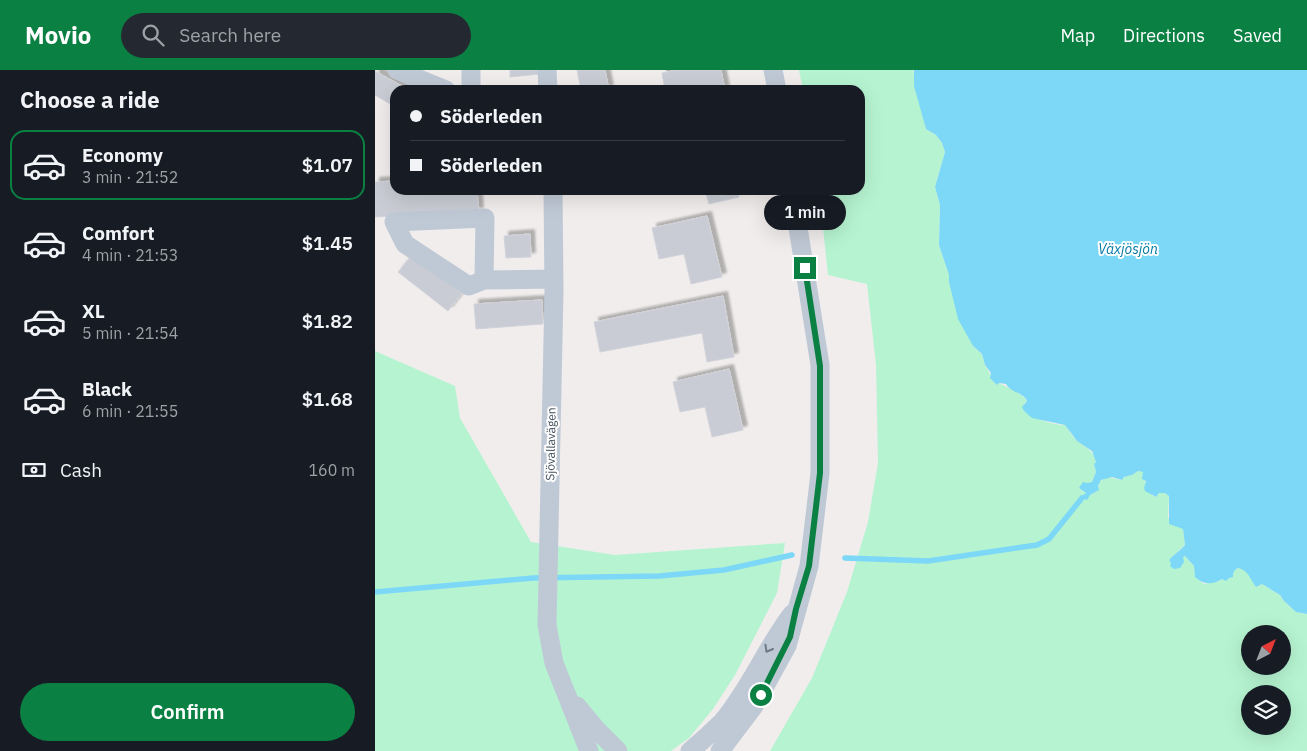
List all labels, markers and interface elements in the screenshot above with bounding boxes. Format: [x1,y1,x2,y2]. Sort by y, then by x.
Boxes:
search box [121,13,471,58]
text: Movio [25,19,91,51]
icon: search [139,21,167,49]
text: Search here [179,23,281,47]
text: Map [1060,24,1095,47]
text: Directions [1123,24,1205,47]
text: Saved [1233,24,1282,47]
text: Choose a ride [20,85,160,114]
text: Söderleden [440,104,542,128]
icon: car [22,143,67,188]
text: Economy [82,143,163,167]
text: $1.07 [302,153,353,177]
text: Söderleden [440,153,542,177]
text: 3 min · 21:52 [82,167,178,187]
callout: 1 min [764,196,846,230]
text: 1 min [784,202,826,222]
icon: car [22,221,67,266]
text: Comfort [82,221,155,245]
text: $1.45 [302,231,353,255]
water label: Växjösjön [1098,240,1158,258]
text: 4 min · 21:53 [82,245,178,265]
route end [794,257,816,279]
icon: car [22,299,67,344]
text: XL [82,299,105,323]
text: $1.82 [302,309,353,333]
text: 5 min · 21:54 [82,323,178,343]
icon: car [22,377,67,422]
text: Black [82,377,132,401]
text: $1.68 [302,387,353,411]
text: 6 min · 21:55 [82,401,178,421]
street label: Sjövallavägen [542,407,559,481]
icon: cash [20,456,48,484]
text: Cash [60,458,102,482]
text: 160 m [308,460,355,480]
north arrow [1241,625,1291,675]
map controls [1241,625,1291,735]
one-way arrow [765,644,775,653]
button: Confirm [20,683,355,741]
route start [750,684,772,706]
button: layers [1241,685,1291,735]

